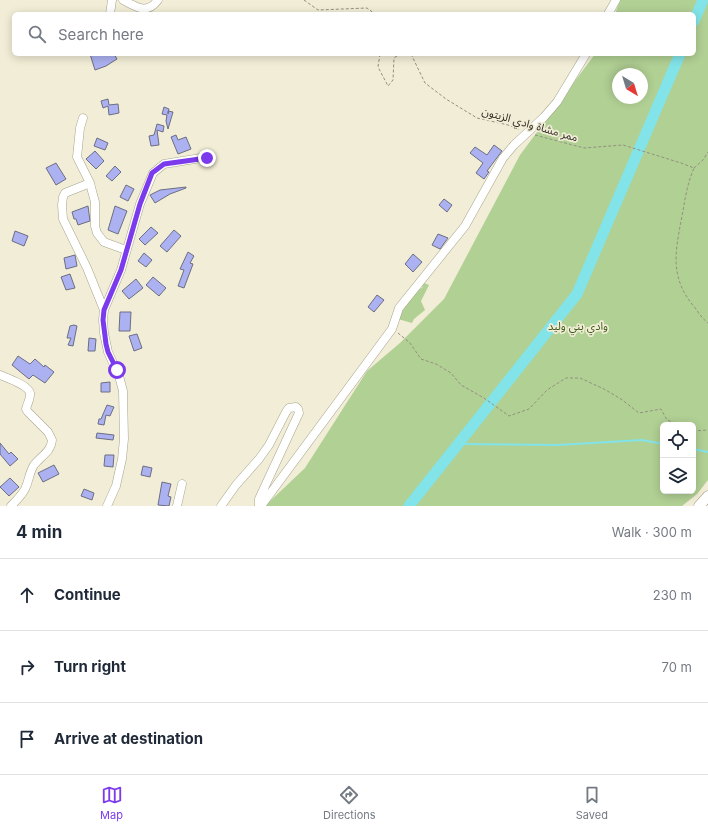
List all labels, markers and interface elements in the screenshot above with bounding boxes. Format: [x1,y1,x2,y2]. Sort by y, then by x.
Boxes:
search box [12,12,696,56]
icon: search [26,23,48,45]
text: Search here [58,25,144,44]
north arrow [612,68,648,104]
street label: ممر مشاة وادي الزيتون [480,104,580,147]
route end [198,149,216,167]
park label: وادي بني وليد [548,319,608,336]
route start [108,361,126,379]
map controls [660,422,696,494]
button: locate [660,422,696,458]
button: layers [660,458,696,494]
text: 4 min [16,522,62,542]
text: Walk · 300 m [612,524,692,540]
icon: ahead [16,584,38,606]
text: Continue [54,585,121,604]
text: 230 m [653,587,692,603]
icon: right [16,656,38,678]
text: Turn right [54,657,126,676]
text: 70 m [662,659,692,675]
icon: arrive [16,728,38,750]
text: Arrive at destination [54,729,203,748]
tab: Map [100,784,123,822]
tab: Directions [323,784,376,822]
tab: Saved [576,784,608,822]

